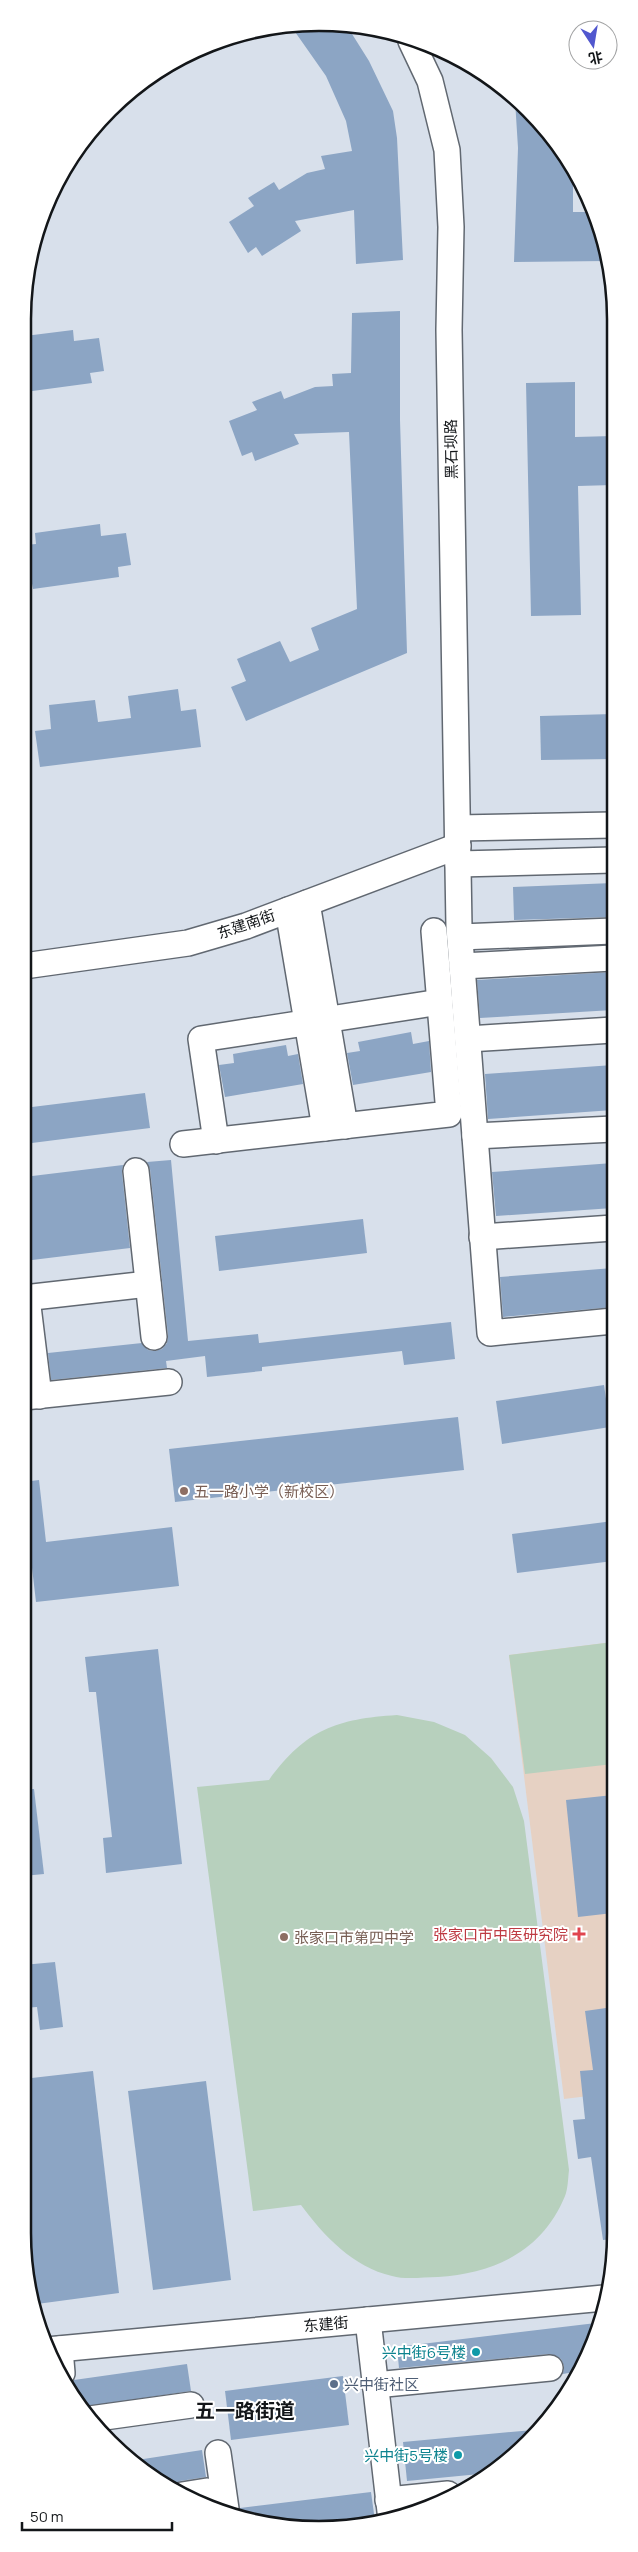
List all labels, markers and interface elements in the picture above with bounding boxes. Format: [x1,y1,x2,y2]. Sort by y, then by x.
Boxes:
north arrow [568,20,618,70]
text: 北 [587,47,605,69]
street label: 黑石坝路 [440,419,462,479]
street label: 东建南街 [214,904,278,944]
place label: 五一路小学（新校区） [194,1481,344,1502]
marker: 五一路小学（新校区） [178,1485,190,1497]
place label: 张家口市中医研究院 [433,1924,568,1945]
place label: 张家口市第四中学 [294,1927,414,1948]
marker: 张家口市中医研究院 [572,1927,586,1941]
marker: 张家口市第四中学 [278,1931,290,1943]
street label: 东建街 [303,2312,349,2336]
place label: 兴中街6号楼 [382,2342,466,2363]
marker: 兴中街6号楼 [470,2346,482,2358]
place label: 兴中街社区 [344,2374,419,2395]
marker: 兴中街社区 [328,2378,340,2390]
district label: 五一路街道 [195,2397,295,2424]
place label: 兴中街5号楼 [364,2445,448,2466]
marker: 兴中街5号楼 [452,2449,464,2461]
scale bar [22,2500,172,2532]
text: 50 m [30,2506,64,2527]

